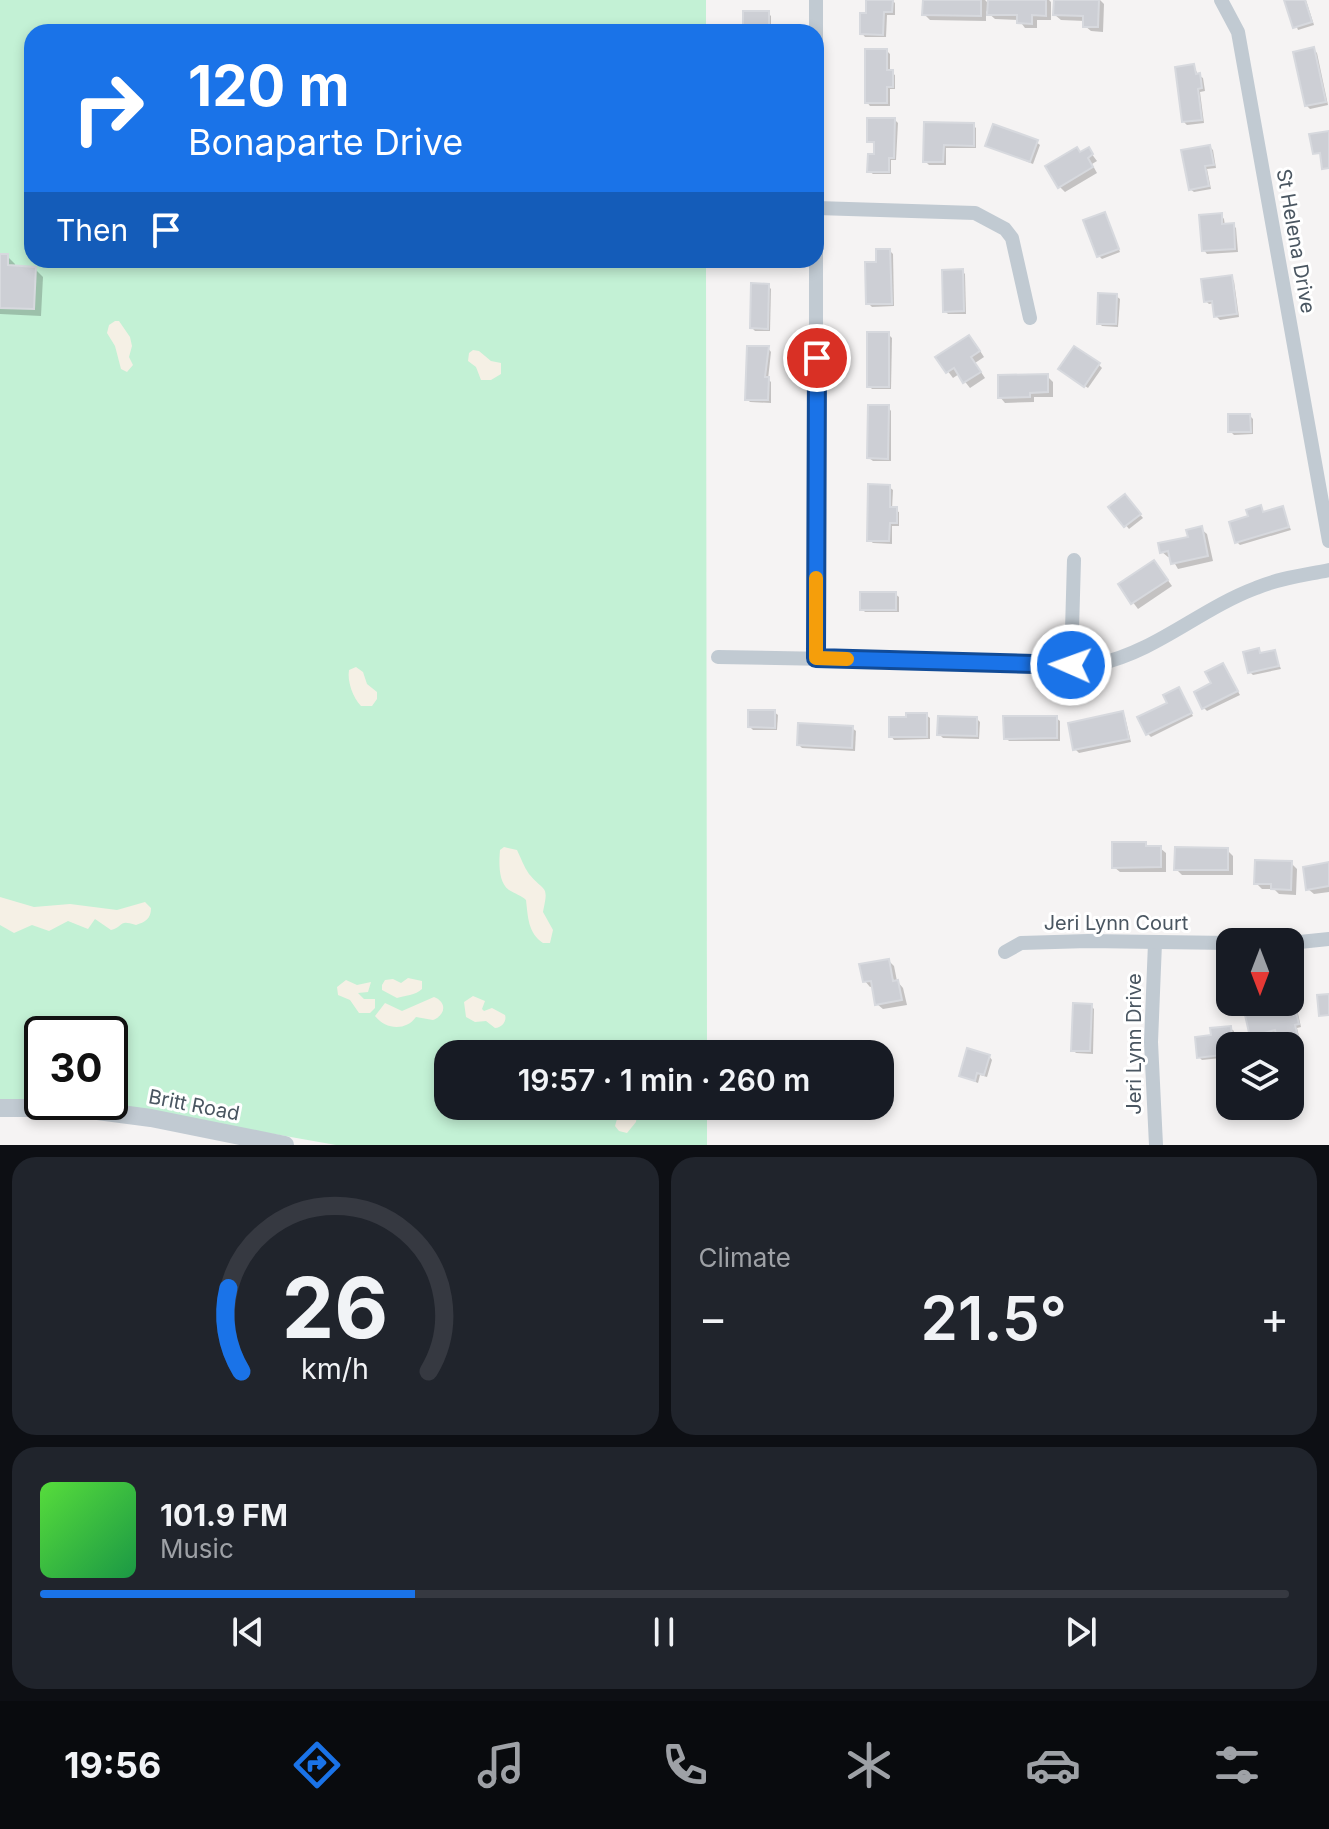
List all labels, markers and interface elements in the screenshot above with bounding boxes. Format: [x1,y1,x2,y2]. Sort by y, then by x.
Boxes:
text: 120 m [188,52,350,120]
icon: right [56,56,160,160]
text: Bonaparte Drive [188,120,463,164]
street label: St Helena Drive [1271,167,1321,315]
icon: arrive [144,208,188,252]
text: Then [56,212,128,248]
pin [783,324,851,392]
icon: arrive [795,336,839,380]
position arrow [1029,623,1113,707]
street label: Jeri Lynn Court [1044,911,1189,935]
north arrow [1216,928,1304,1016]
map controls [1216,928,1304,1120]
street label: Jeri Lynn Drive [1122,973,1146,1115]
speed limit sign: 30 [24,1016,128,1120]
button: layers [1216,1032,1304,1120]
text: 19:57 · 1 min · 260 m [518,1062,810,1098]
street label: Britt Road [146,1084,242,1126]
text: Climate [699,1242,791,1273]
text: 26 [282,1257,388,1358]
text: 21.5° [921,1282,1067,1354]
text: − [699,1291,728,1345]
text: + [1260,1291,1289,1345]
text: km/h [301,1351,369,1386]
text: 101.9 FM [160,1497,288,1533]
text: Music [160,1533,234,1564]
icon: previous [226,1610,270,1654]
icon: pause [642,1610,686,1654]
icon: next [1059,1610,1103,1654]
icon: directions [289,1737,345,1793]
icon: music [473,1737,529,1793]
icon: phone [657,1737,713,1793]
icon: climate [841,1737,897,1793]
icon: car [1025,1737,1081,1793]
icon: filters [1209,1737,1265,1793]
text: 19:56 [64,1743,161,1787]

